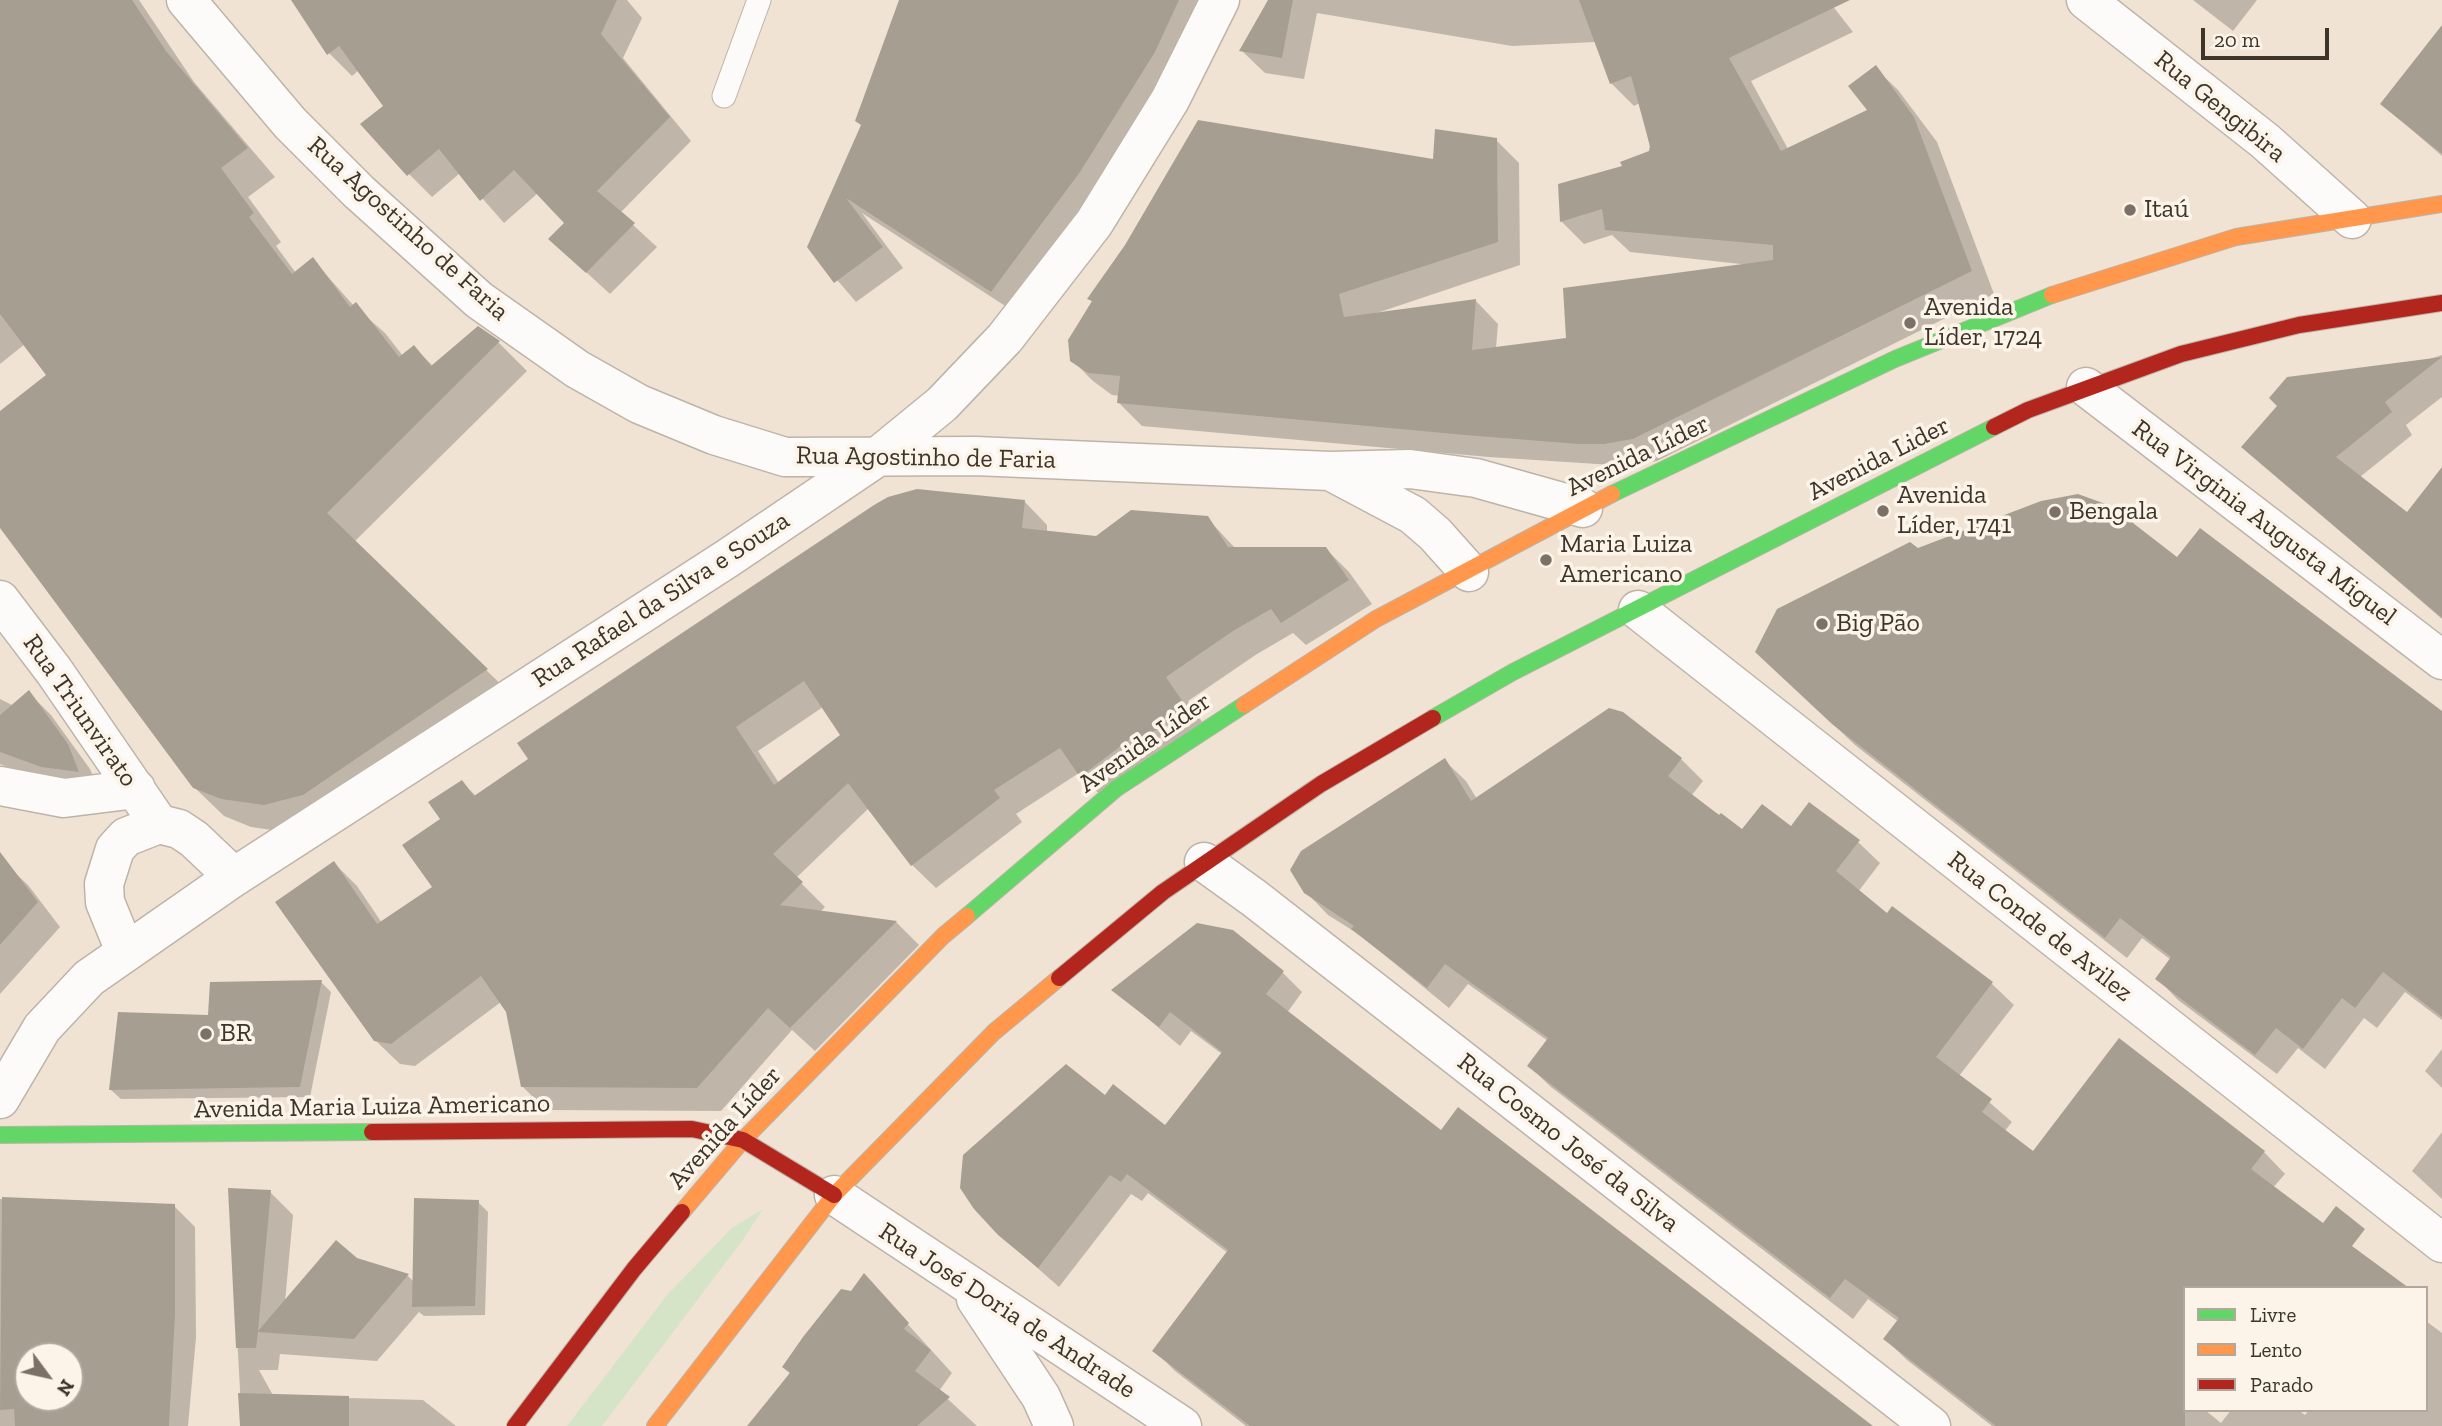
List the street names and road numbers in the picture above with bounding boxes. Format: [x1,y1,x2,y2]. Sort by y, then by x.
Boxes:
street label: Rua Gengibira [2148,44,2292,170]
street label: Rua Agostinho de Faria [301,130,515,328]
street label: Avenida Líder [1562,408,1714,504]
street label: Avenida Lider [1803,410,1955,508]
street label: Rua Virginia Augusta Miguel [2126,413,2402,633]
street label: Rua Agostinho de Faria [796,440,1056,476]
street label: Rua Rafael da Silva e Souza [527,505,795,695]
street label: Rua Triunvirato [16,629,144,793]
street label: Avenida Líder [1073,686,1217,800]
street label: Rua Conde de Avilez [1941,845,2139,1009]
street label: Rua Cosmo José da Silva [1451,1047,1685,1239]
street label: Avenida Líder [662,1060,788,1196]
street label: Avenida Maria Luiza Americano [194,1088,550,1126]
street label: Rua José Doria de Andrade [873,1216,1141,1406]

